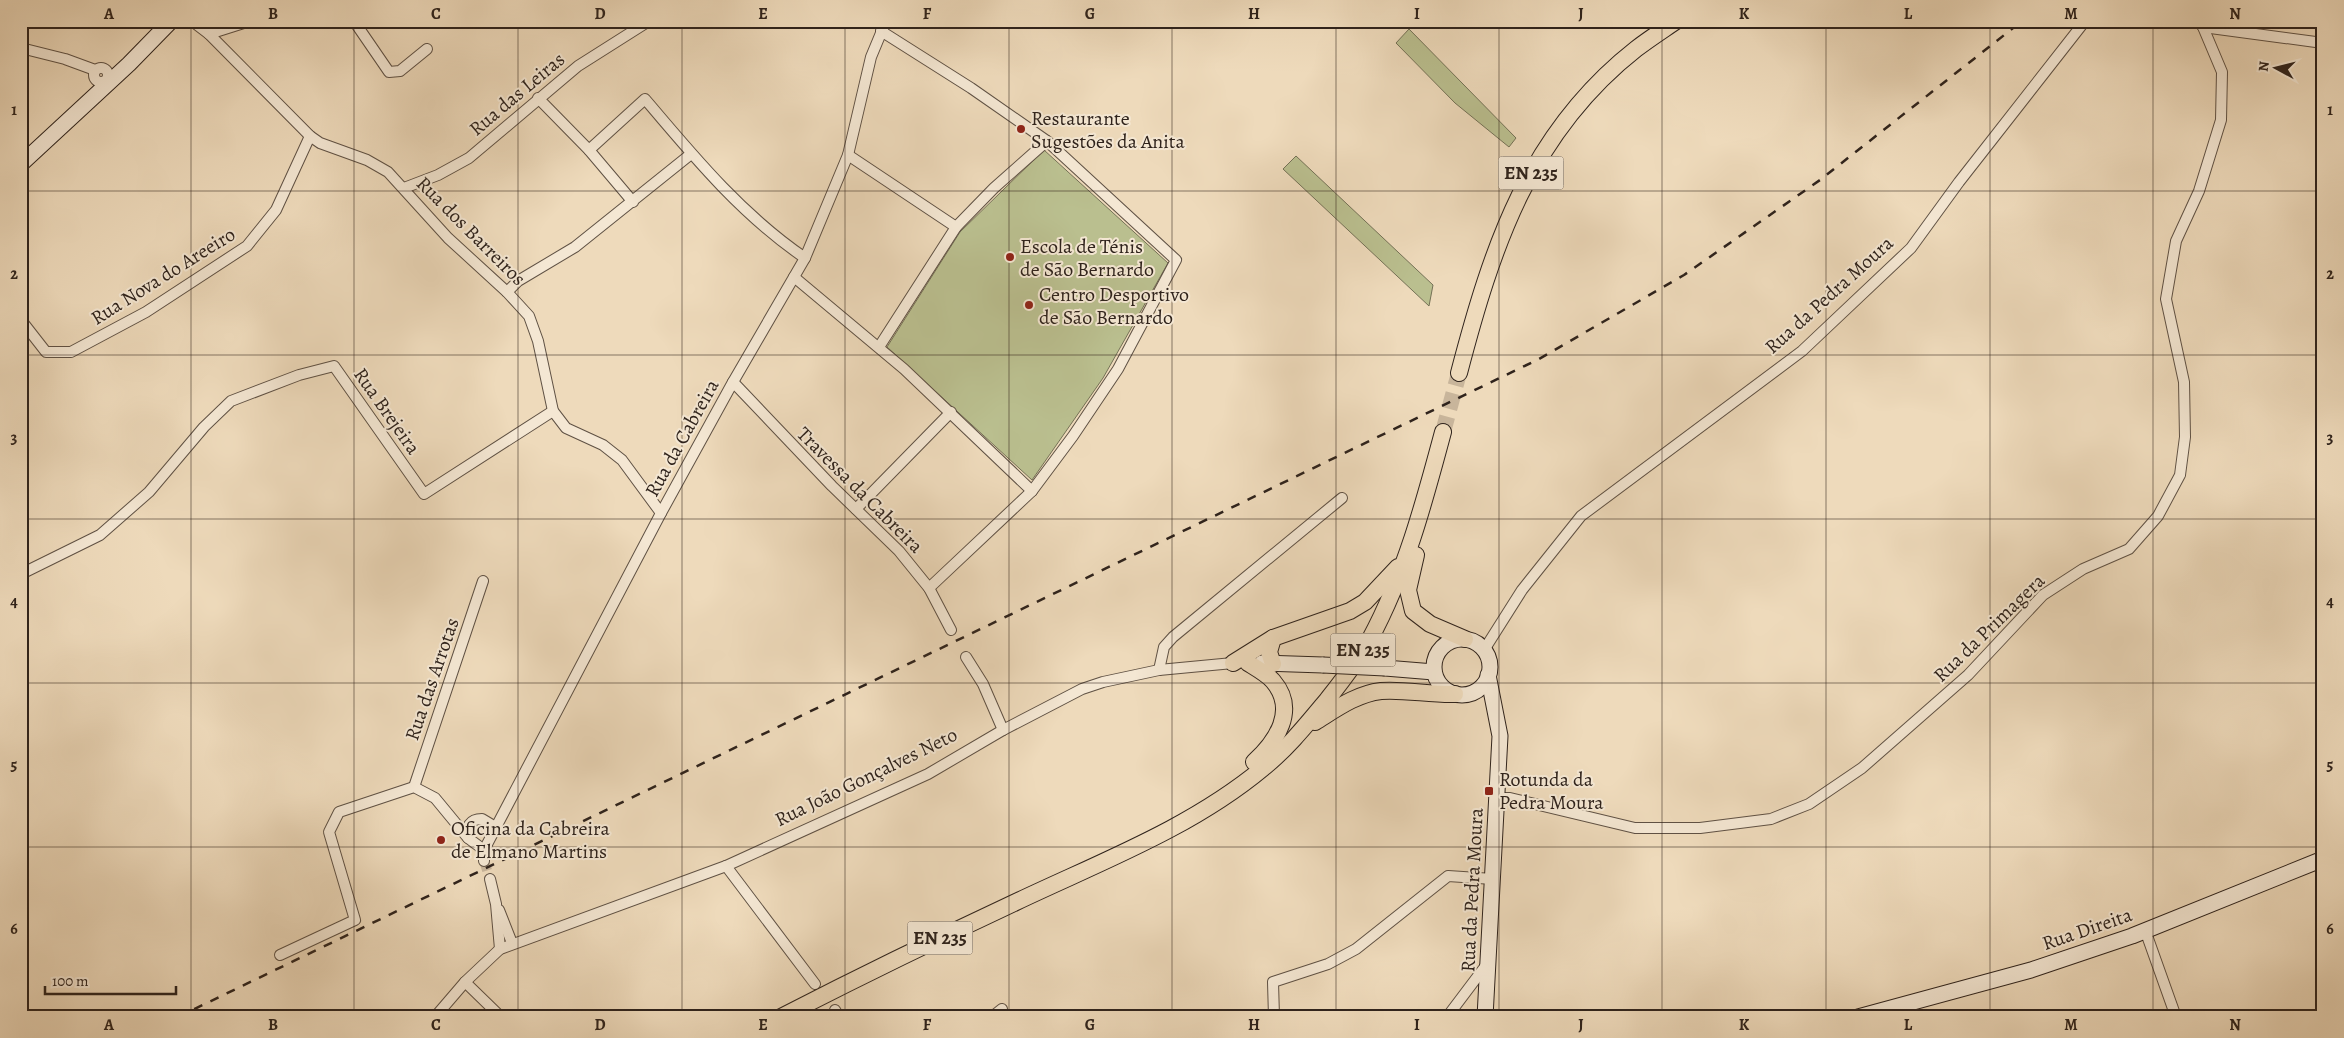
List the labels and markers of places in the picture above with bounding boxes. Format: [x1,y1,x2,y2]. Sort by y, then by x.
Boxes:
place label: Restaurante Sugestões da Anita [1031,105,1185,155]
marker: Restaurante Sugestões da Anita [1015,123,1027,135]
place label: Escola de Ténis de São Bernardo [1020,233,1154,283]
marker: Escola de Ténis de São Bernardo [1004,251,1016,263]
place label: Centro Desportivo de São Bernardo [1039,281,1189,331]
marker: Centro Desportivo de São Bernardo [1023,299,1035,311]
place label: Rotunda da Pedra Moura [1499,766,1604,816]
marker: Rotunda da Pedra Moura [1483,785,1495,797]
place label: Oficina da Cabreira de Elmano Martins [451,815,610,865]
marker: Oficina da Cabreira de Elmano Martins [435,834,447,846]

